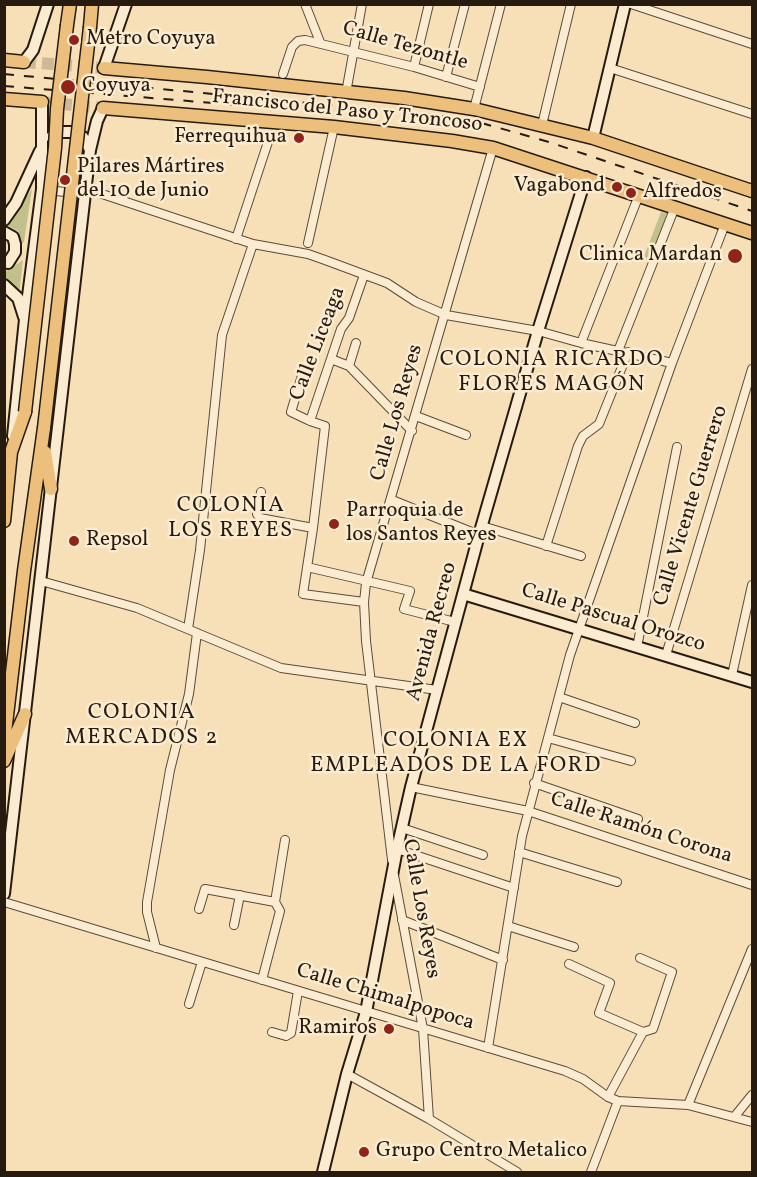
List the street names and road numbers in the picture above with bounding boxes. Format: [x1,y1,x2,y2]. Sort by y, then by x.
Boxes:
street label: Calle Tezontle [339,17,471,77]
street label: Francisco del Paso y Troncoso [210,85,484,139]
street label: Calle Liceaga [286,283,352,405]
street label: Calle Los Reyes [366,342,430,484]
street label: Calle Vicente Guerrero [649,403,735,609]
street label: Avenida Recreo [402,560,464,704]
street label: Calle Pascual Orozco [518,579,708,659]
street label: Calle Ramón Corona [547,788,735,870]
street label: Calle Los Reyes [395,837,445,981]
street label: Calle Chimalpopoca [293,959,477,1037]

